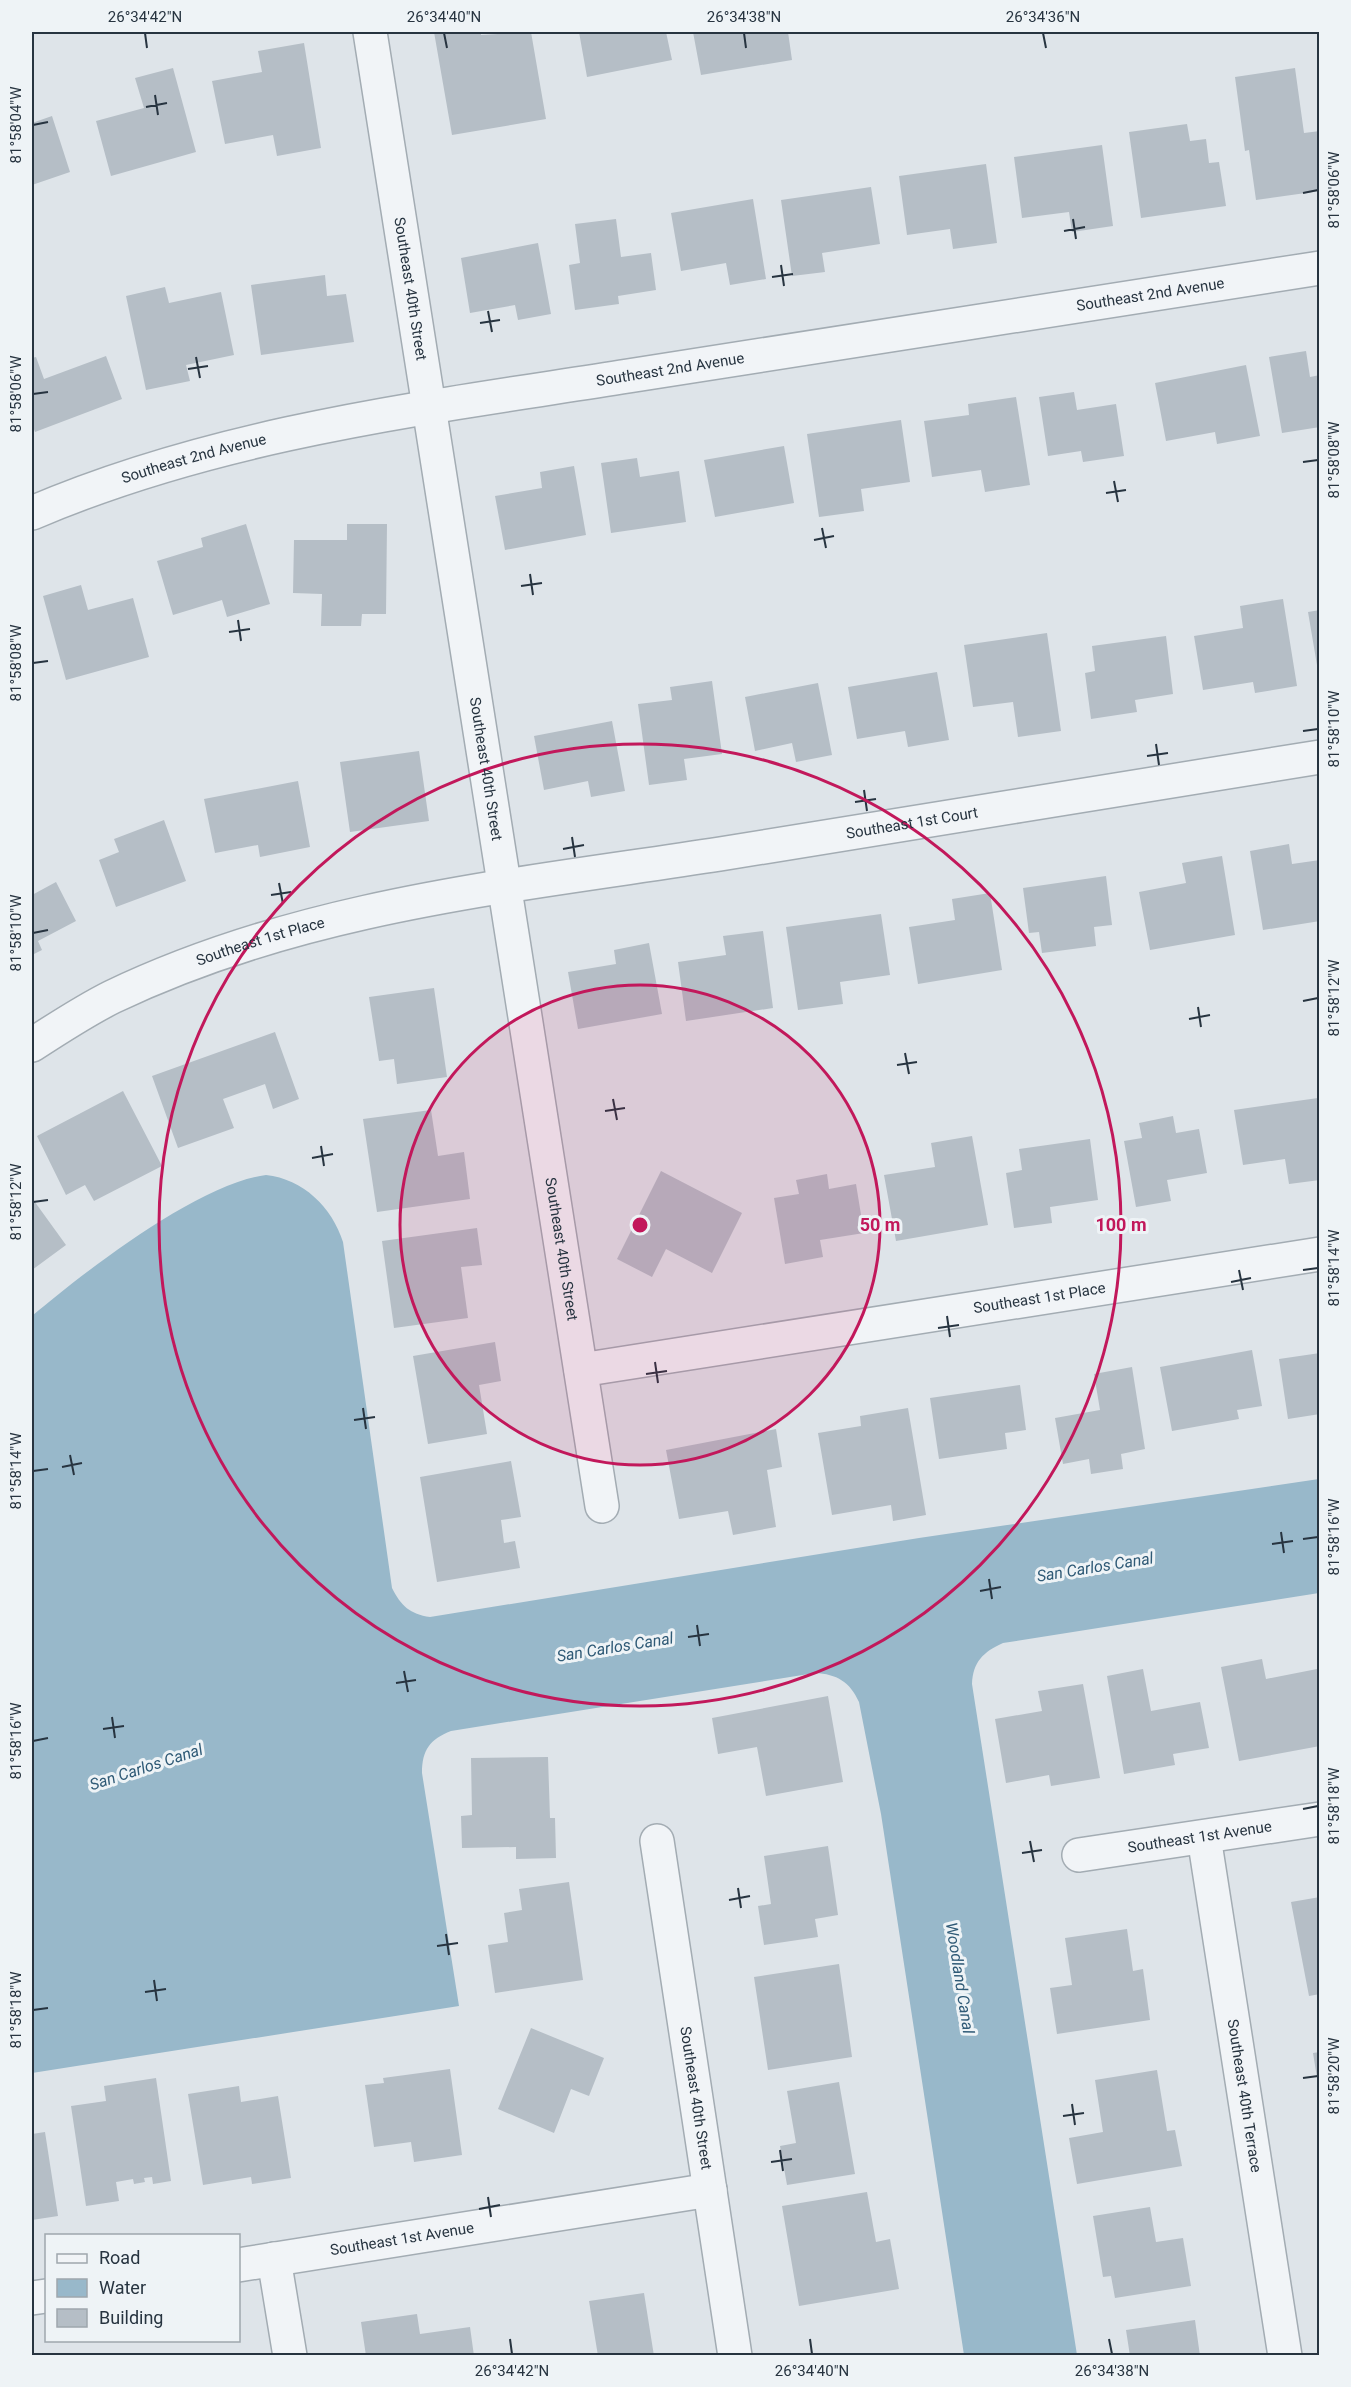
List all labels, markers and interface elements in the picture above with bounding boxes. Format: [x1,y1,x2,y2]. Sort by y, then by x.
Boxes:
text: 26°34'42"N [108,8,182,26]
text: 26°34'40"N [407,8,481,26]
text: 26°34'38"N [707,8,781,26]
text: 26°34'36"N [1006,8,1080,26]
text: 81°58'04"W [7,87,25,163]
text: 81°58'06"W [1325,152,1343,228]
street label: Southeast 40th Street [390,216,431,362]
street label: Southeast 2nd Avenue [1075,274,1226,315]
street label: Southeast 2nd Avenue [595,349,746,390]
text: 81°58'06"W [7,356,25,432]
text: 81°58'08"W [1325,422,1343,498]
street label: Southeast 2nd Avenue [119,430,268,487]
text: 81°58'08"W [7,625,25,701]
text: 81°58'10"W [1325,691,1343,767]
street label: Southeast 40th Street [466,696,506,842]
street label: Southeast 1st Court [845,803,979,843]
text: 81°58'10"W [7,895,25,971]
street label: Southeast 1st Place [194,913,326,970]
text: 81°58'12"W [1325,960,1343,1036]
text: 81°58'12"W [7,1164,25,1240]
street label: Southeast 40th Street [541,1176,582,1322]
text: 50 m [860,1214,900,1235]
text: 100 m [1095,1214,1147,1235]
centre of rings [630,1215,650,1235]
text: 81°58'14"W [1325,1230,1343,1306]
street label: Southeast 1st Place [972,1279,1107,1317]
text: 81°58'14"W [7,1433,25,1509]
text: 81°58'16"W [1325,1499,1343,1575]
water label: San Carlos Canal [1035,1548,1155,1586]
water label: San Carlos Canal [555,1628,675,1666]
text: 81°58'16"W [7,1703,25,1779]
water label: San Carlos Canal [87,1740,205,1794]
text: 81°58'18"W [1325,1768,1343,1844]
street label: Southeast 1st Avenue [1126,1817,1273,1857]
water label: Woodland Canal [942,1921,978,2035]
text: 81°58'18"W [7,1972,25,2048]
street label: Southeast 40th Terrace [1224,2018,1265,2174]
street label: Southeast 40th Street [676,2025,716,2171]
text: 81°58'20"W [1325,2038,1343,2114]
street label: Southeast 1st Avenue [329,2219,475,2259]
legend [45,2234,240,2342]
text: Road [99,2247,140,2268]
text: Water [99,2277,146,2298]
text: Building [99,2307,163,2328]
text: 26°34'42"N [475,2362,549,2380]
text: 26°34'40"N [775,2362,849,2380]
text: 26°34'38"N [1075,2362,1149,2380]

